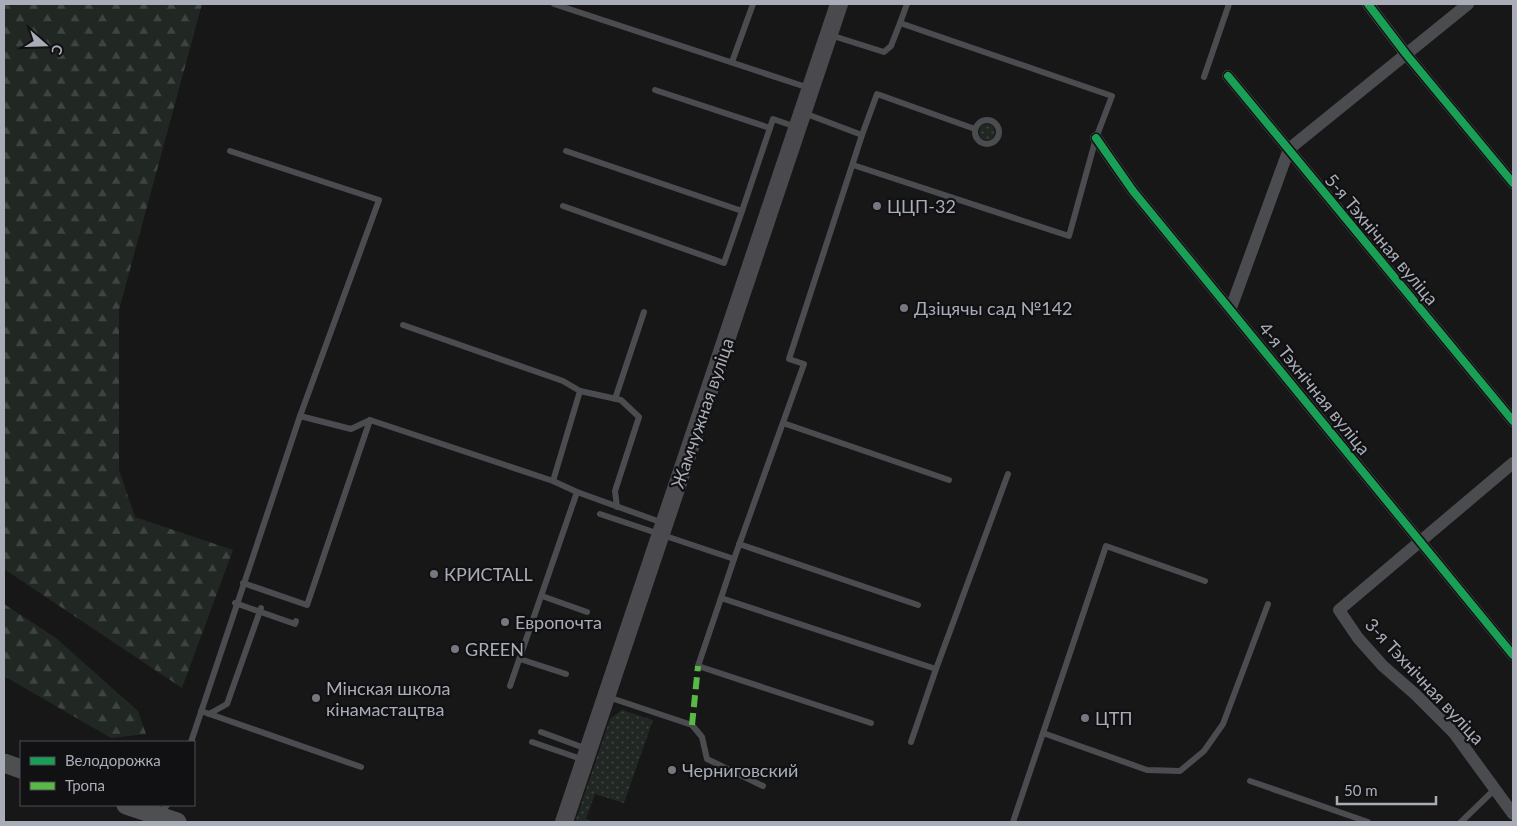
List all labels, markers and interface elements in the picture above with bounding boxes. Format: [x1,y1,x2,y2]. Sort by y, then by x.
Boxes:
north arrow [20,20,70,70]
text: С [48,42,67,58]
street label: 5-я Тэхнічная вуліца [1321,169,1443,309]
place label: ЦЦП-32 [887,195,956,217]
marker: ЦЦП-32 [871,200,883,212]
place label: Дзіцячы сад №142 [914,297,1073,319]
marker: Дзіцячы сад №142 [898,302,910,314]
street label: 4-я Тэхнічная вуліца [1255,317,1375,459]
street label: Жамчужная вуліца [666,335,738,491]
place label: КРИСТАLL [444,563,533,585]
marker: КРИСТАLL [428,568,440,580]
place label: Европочта [515,611,602,633]
street label: 3-я Тэхнічная вуліца [1361,613,1489,749]
marker: Европочта [499,616,511,628]
place label: GREEN [465,638,524,660]
marker: GREEN [449,643,461,655]
place label: Мінская школа кінамастацтва [326,677,451,720]
marker: Мінская школа кінамастацтва [310,692,322,704]
place label: ЦТП [1095,707,1133,729]
marker: ЦТП [1079,712,1091,724]
legend [20,741,195,806]
text: Велодорожка [65,751,161,769]
place label: Черниговский [682,759,798,781]
marker: Черниговский [666,764,678,776]
scale bar [1337,774,1436,806]
text: Тропа [65,776,105,794]
text: 50 m [1344,781,1378,799]

